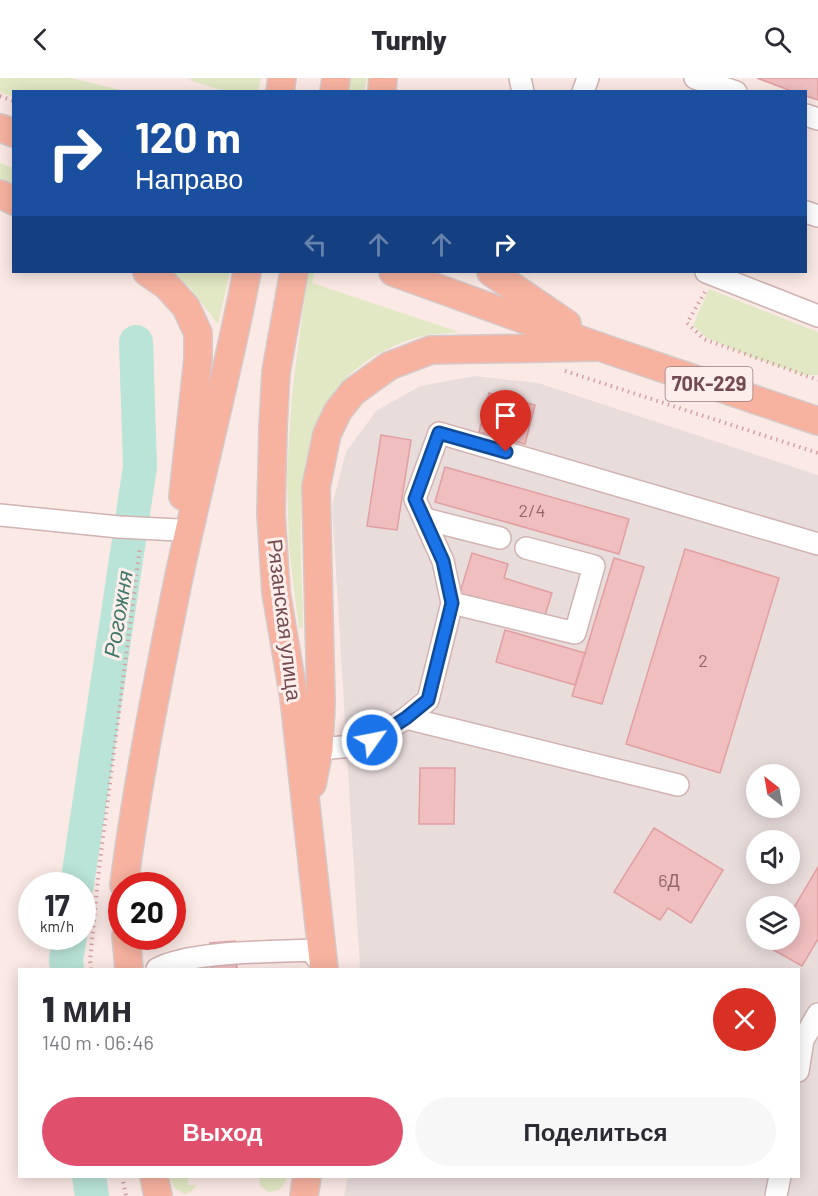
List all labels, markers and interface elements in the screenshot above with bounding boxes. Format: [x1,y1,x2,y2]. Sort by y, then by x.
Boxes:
icon: back [24,23,57,56]
text: Turnly [371,23,447,55]
icon: search [761,23,794,56]
text: 120 m [135,111,241,161]
icon: right [36,114,114,192]
text: Направо [135,162,243,194]
icon: left [299,228,332,261]
icon: ahead [362,228,395,261]
icon: ahead [425,228,458,261]
icon: right [488,228,521,261]
road number: 70К-229 [666,367,752,401]
pin [480,390,531,452]
icon: arrive [489,399,522,432]
house number: 2/4 [519,499,545,521]
street label: Рязанская улица [263,538,308,702]
water label: Рогожня [97,568,137,659]
house number: 2 [698,649,708,671]
position arrow [340,708,404,772]
north arrow [746,764,800,818]
map controls [746,764,800,950]
button: sound [746,830,800,884]
house number: 6Д [658,869,680,891]
speed limit sign: 20 [108,872,186,950]
text: 17 [44,886,70,922]
button: layers [746,896,800,950]
text: km/h [40,917,74,935]
text: 1 мин [42,986,133,1029]
button: close [713,988,776,1051]
text: 140 m · 06:46 [42,1030,154,1054]
button: Выход [42,1097,403,1166]
button: Поделиться [415,1097,776,1166]

